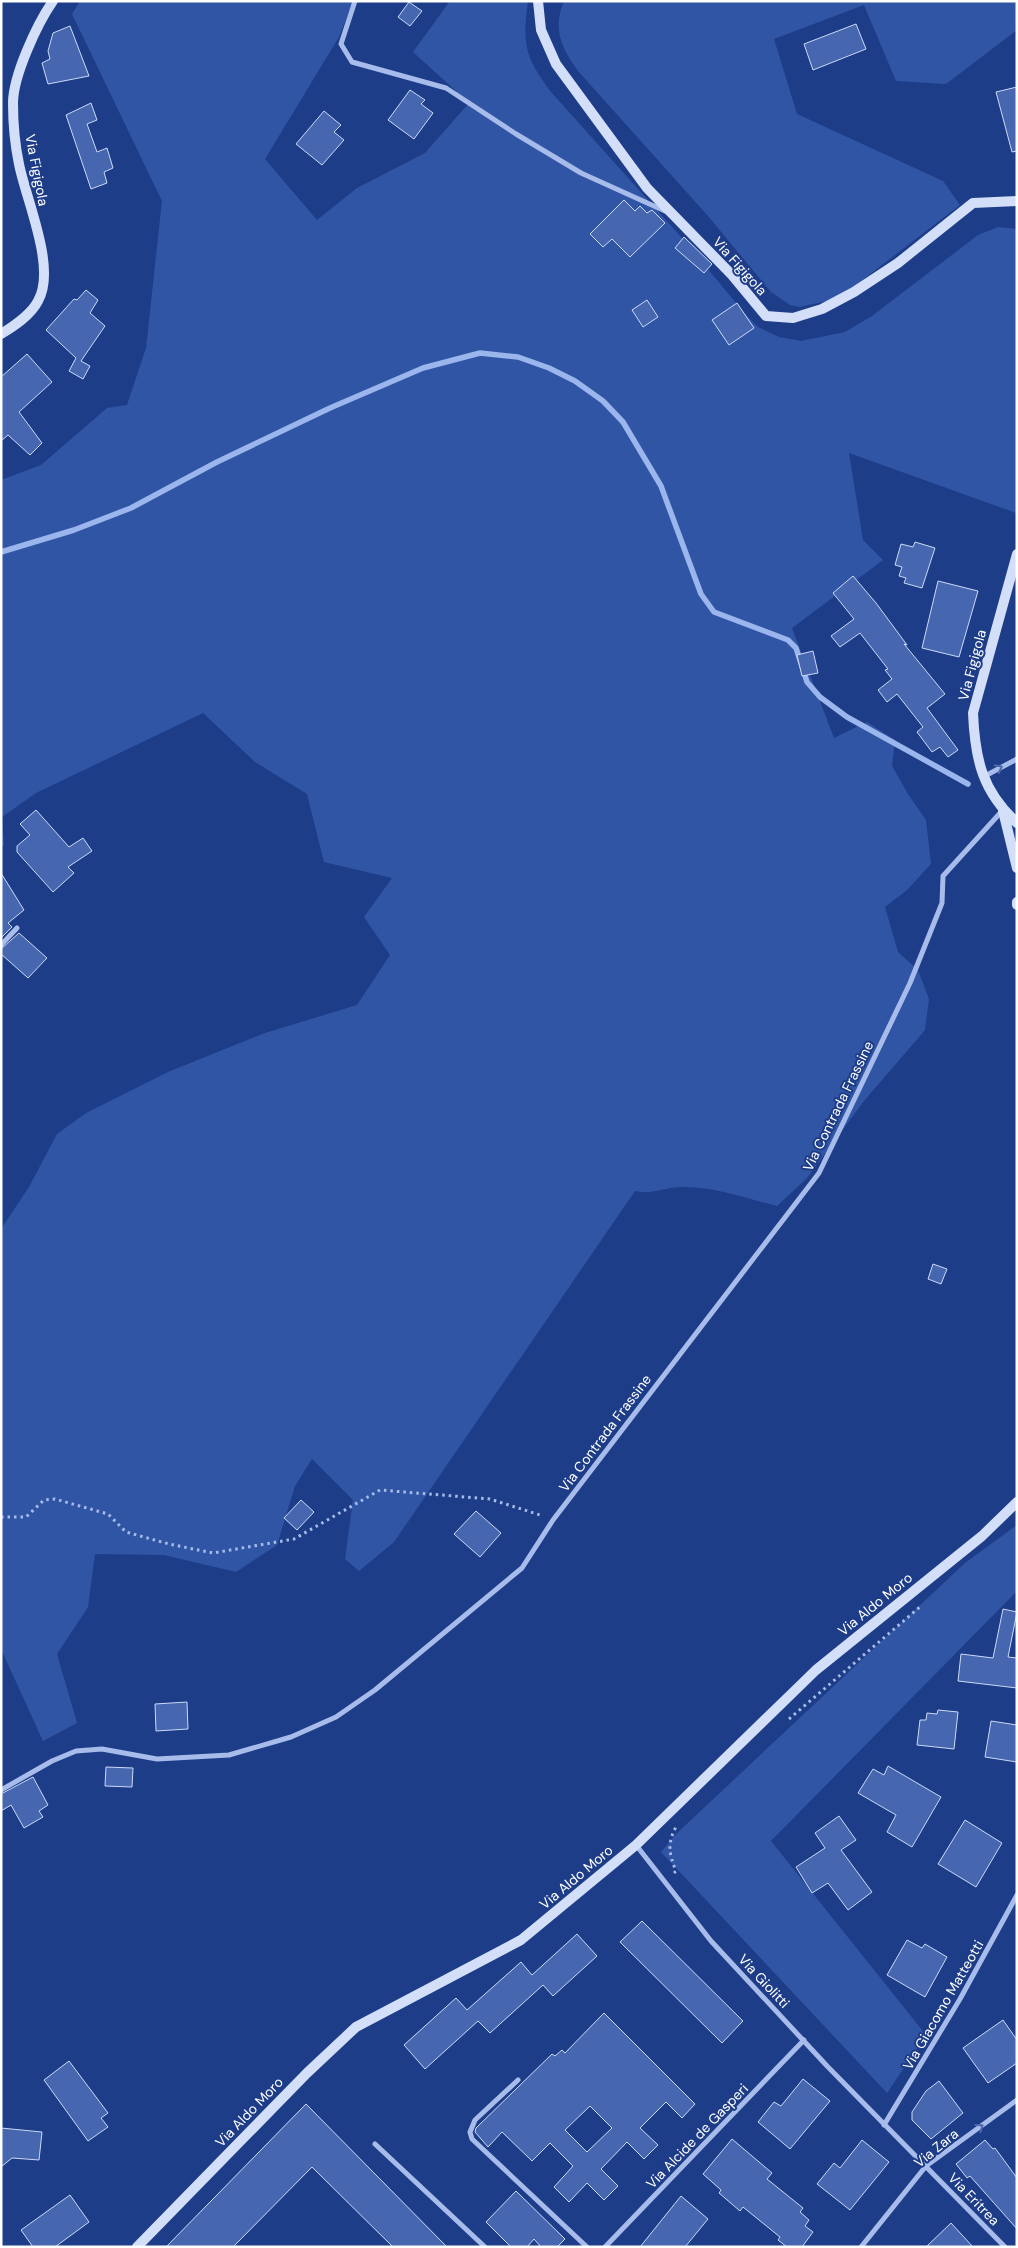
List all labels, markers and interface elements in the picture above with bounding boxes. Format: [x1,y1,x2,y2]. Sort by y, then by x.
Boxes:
street label: Via Figigola [21,133,53,207]
street label: Via Figigola [709,233,771,299]
street label: Via Figigola [954,628,990,702]
one-way arrow [994,764,1003,774]
street label: Via Contrada Frassine [799,1038,877,1174]
street label: Via Contrada Frassine [555,1371,655,1495]
street label: Via Aldo Moro [834,1568,916,1640]
street label: Via Aldo Moro [536,1841,616,1913]
street label: Via Giacomo Matteotti [899,1937,987,2073]
street label: Via Giolitti [735,1950,793,2012]
street label: Via Aldo Moro [211,2073,287,2151]
street label: Via Alcide de Gasperi [642,2080,752,2192]
street label: Via Zara [910,2125,962,2171]
one-way arrow [974,2125,983,2133]
street label: Via Eritrea [944,2169,1004,2229]

